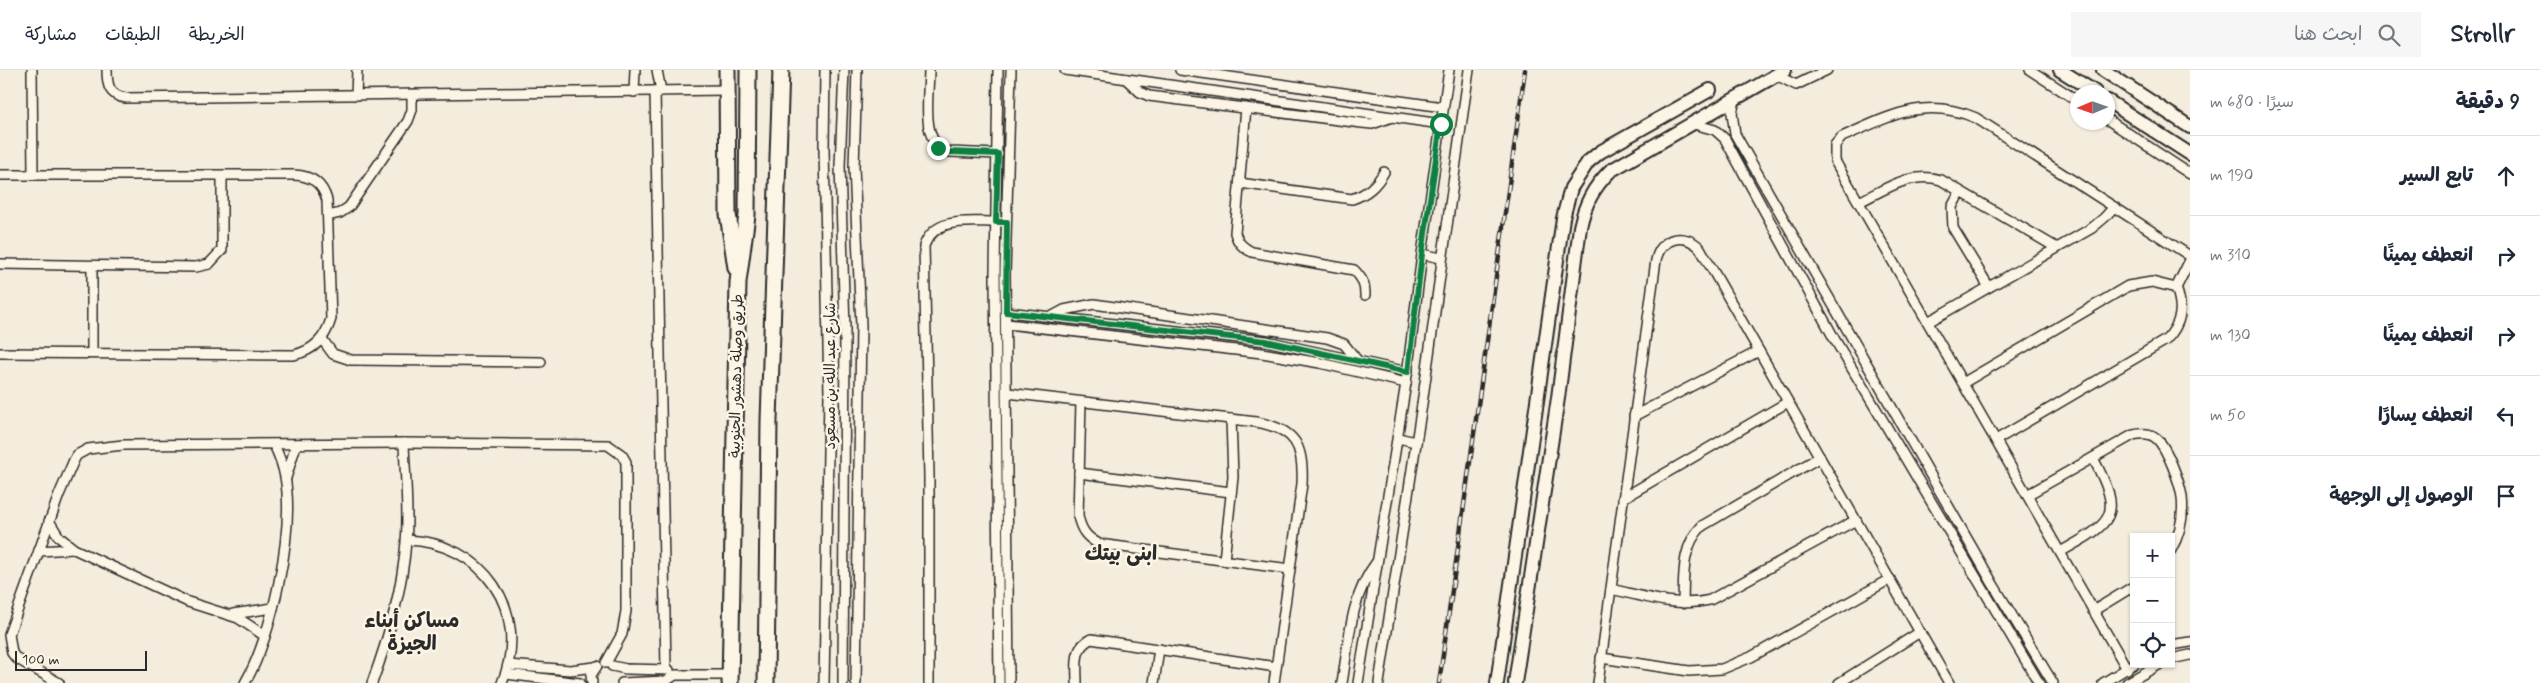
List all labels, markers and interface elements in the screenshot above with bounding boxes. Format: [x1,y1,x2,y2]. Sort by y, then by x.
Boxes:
search box [2071,12,2421,57]
text: Strollr [2451,19,2515,50]
icon: search [2375,21,2403,49]
text: ابحث هنا [2294,22,2363,47]
text: مشاركة [25,23,77,47]
text: الطبقات [105,23,161,47]
text: الخريطة [189,23,245,47]
north arrow [2070,85,2115,130]
text: 9 دقيقة [2456,88,2520,116]
text: سيرًا · 680 m [2210,92,2294,113]
route start [1430,113,1453,136]
route end [927,137,950,160]
icon: ahead [2492,162,2520,190]
text: تابع السير [2400,163,2473,188]
text: 190 m [2210,165,2253,186]
icon: right [2492,242,2520,270]
text: انعطف يمينًا [2383,243,2473,268]
text: 310 m [2210,245,2251,266]
street label: طريق وصلة دهشور الجنوبية [726,294,748,458]
street label: شارع عبد الله بن مسعود [821,302,841,450]
icon: right [2492,322,2520,350]
text: انعطف يمينًا [2383,323,2473,348]
text: 130 m [2210,325,2251,346]
icon: left [2492,402,2520,430]
text: انعطف يسارًا [2378,403,2473,428]
text: 50 m [2210,405,2246,426]
icon: arrive [2492,482,2520,510]
text: الوصول إلى الوجهة [2329,483,2473,508]
map controls [2130,533,2175,668]
button: + [2130,533,2175,578]
district label: ابنى بيتك [1085,541,1157,568]
button: − [2130,578,2175,623]
district label: مساكن أبناء الجيزة [364,608,460,658]
button: locate [2130,623,2175,668]
scale bar [15,648,148,671]
text: 100 m [22,651,60,669]

